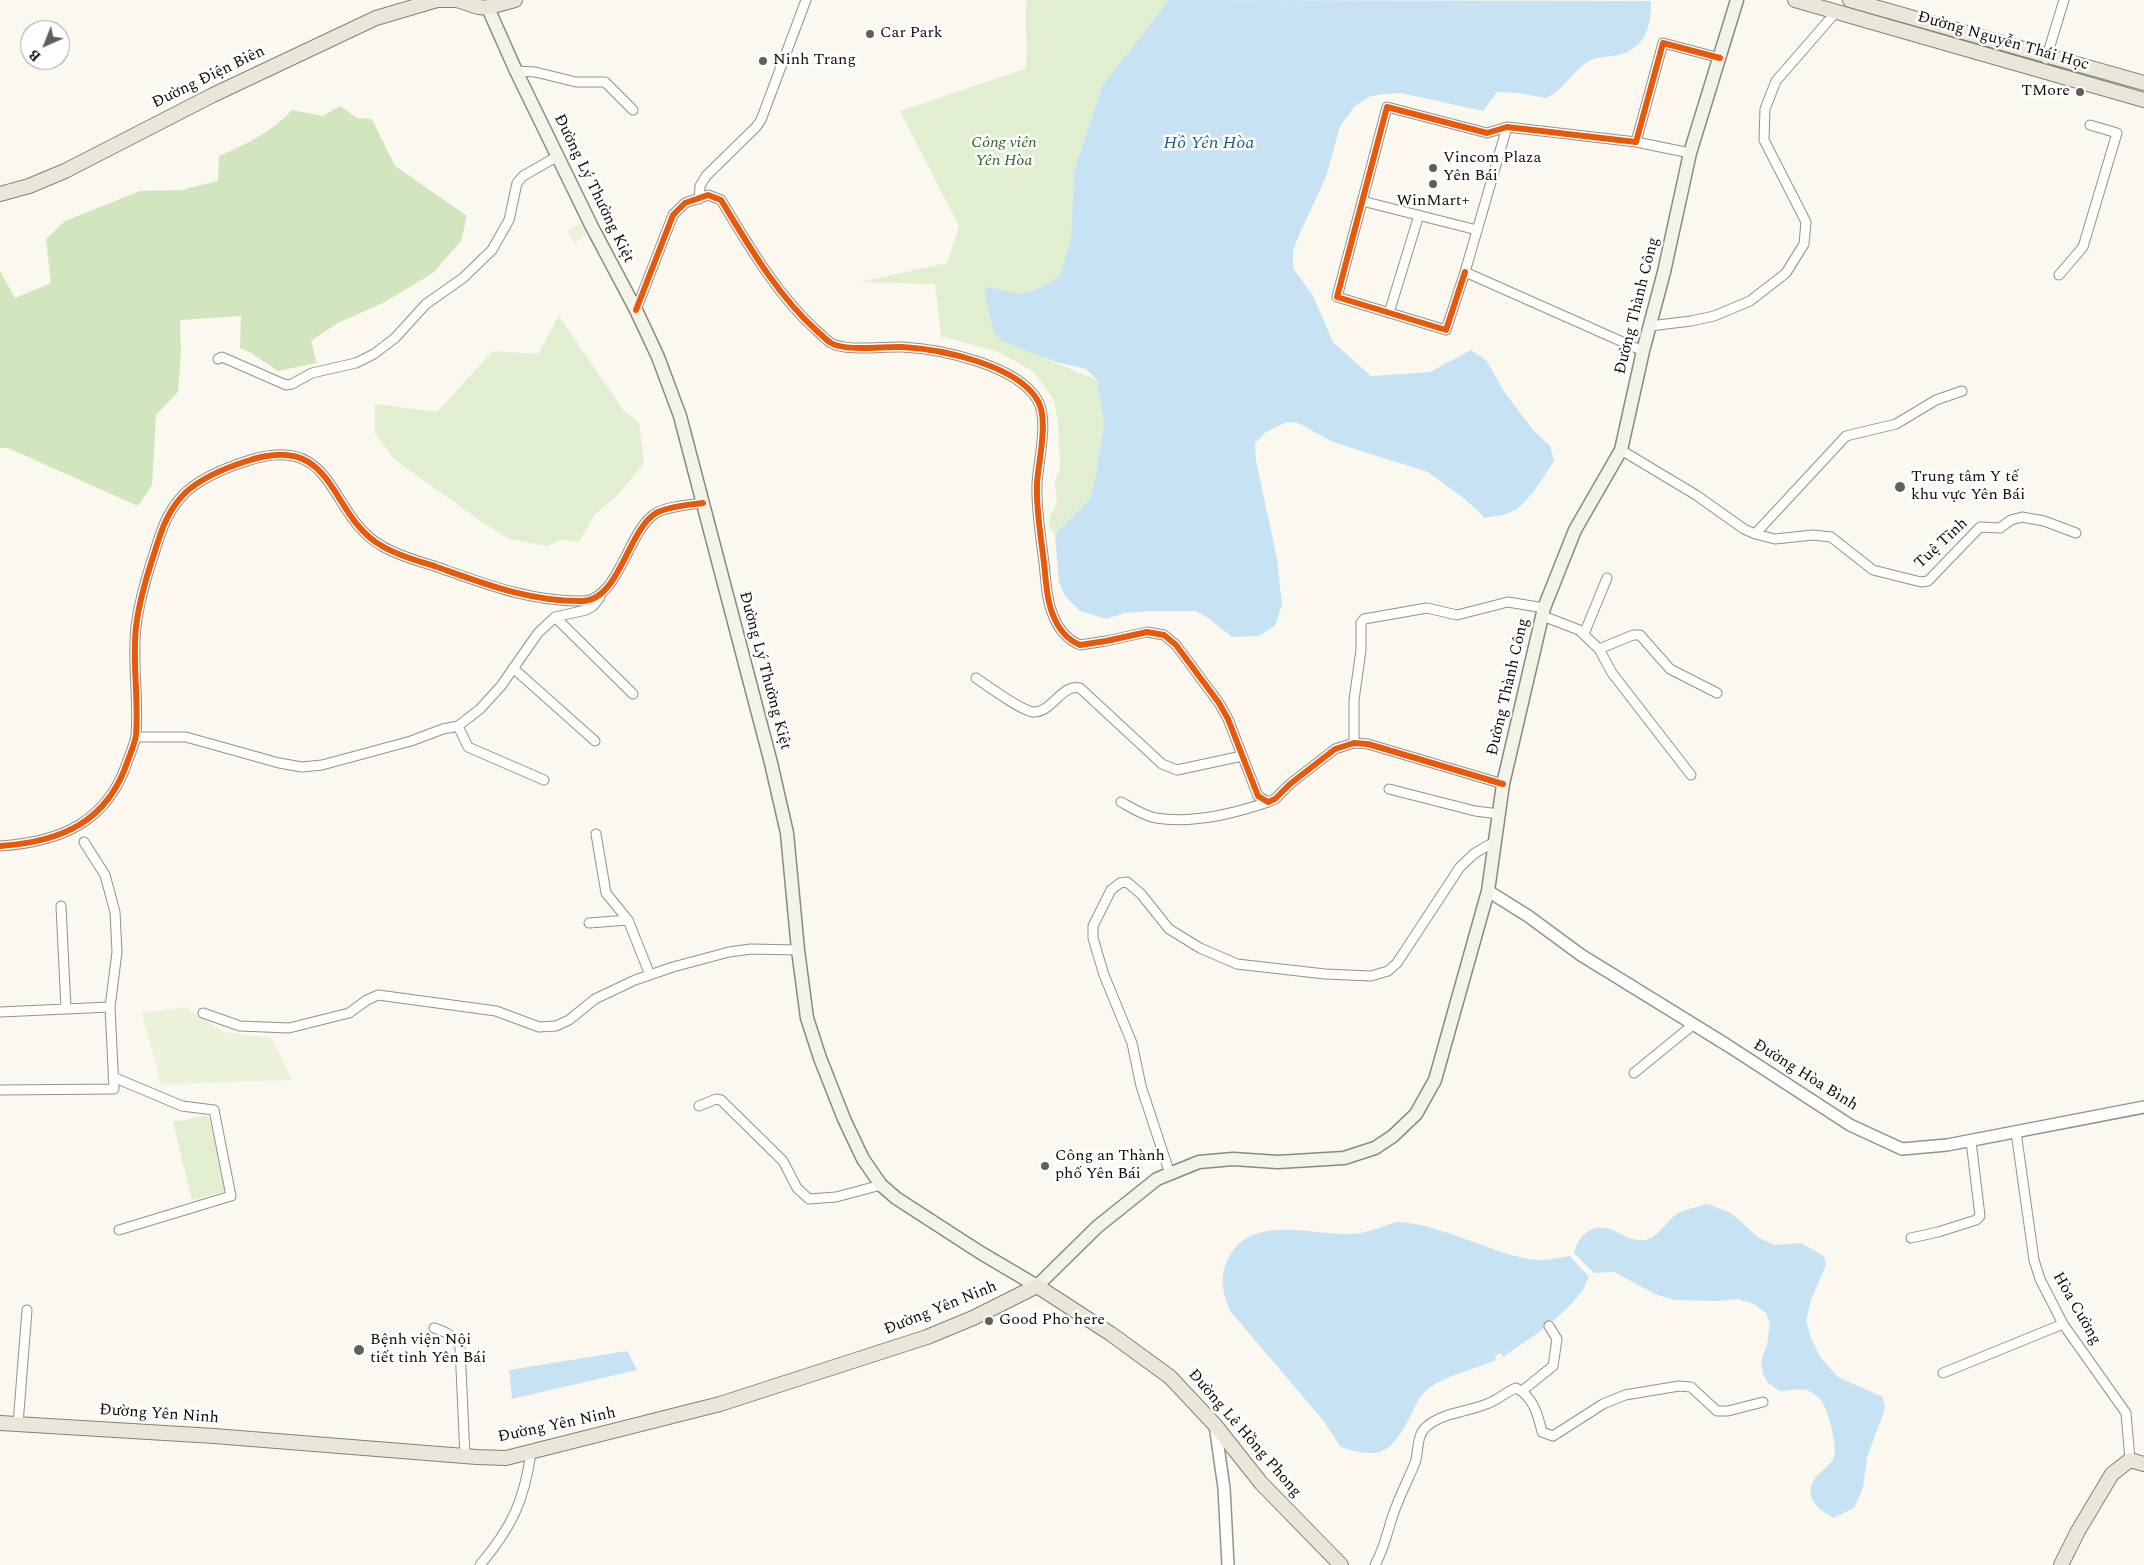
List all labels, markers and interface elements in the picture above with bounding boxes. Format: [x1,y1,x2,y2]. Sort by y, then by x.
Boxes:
street label: Đường Nguyễn Thái Học [1915,8,2091,76]
north arrow [20,20,70,70]
place label: Car Park [880,24,943,44]
marker: Car Park [864,28,876,40]
street label: Đường Điện Biên [149,42,269,114]
text: B [24,44,46,66]
place label: Ninh Trang [773,51,856,71]
marker: Ninh Trang [757,55,769,67]
place label: TMore [2021,82,2070,102]
marker: TMore [2074,86,2086,98]
street label: Đường Lý Thường Kiệt [549,112,637,266]
water label: Hồ Yên Hòa [1164,133,1254,155]
park label: Công viên Yên Hòa [971,134,1037,172]
place label: Vincom Plaza Yên Bái [1443,149,1541,187]
marker: Vincom Plaza Yên Bái [1427,162,1439,174]
marker: WinMart+ [1427,178,1439,190]
place label: WinMart+ [1396,192,1470,212]
street label: Đường Thành Công [1612,235,1664,377]
place label: Trung tâm Y tế khu vực Yên Bái [1911,468,2025,506]
marker: Trung tâm Y tế khu vực Yên Bái [1893,480,1907,494]
street label: Tuệ Tĩnh [1911,515,1973,573]
street label: Đường Lý Thường Kiệt [734,590,794,752]
street label: Đường Thành Công [1484,616,1534,758]
street label: Đường Hòa Bình [1749,1036,1861,1116]
place label: Công an Thành phố Yên Bái [1055,1147,1165,1185]
marker: Công an Thành phố Yên Bái [1039,1160,1051,1172]
street label: Hòa Cường [2048,1269,2104,1349]
street label: Đường Yên Ninh [882,1278,1000,1340]
place label: Good Pho here [999,1311,1105,1331]
marker: Good Pho here [983,1315,995,1327]
place label: Bệnh viện Nội tiết tỉnh Yên Bái [370,1331,486,1369]
marker: Bệnh viện Nội tiết tỉnh Yên Bái [352,1343,366,1357]
street label: Đường Lê Hồng Phong [1183,1366,1305,1502]
street label: Đường Yên Ninh [99,1401,219,1429]
street label: Đường Yên Ninh [496,1404,618,1448]

